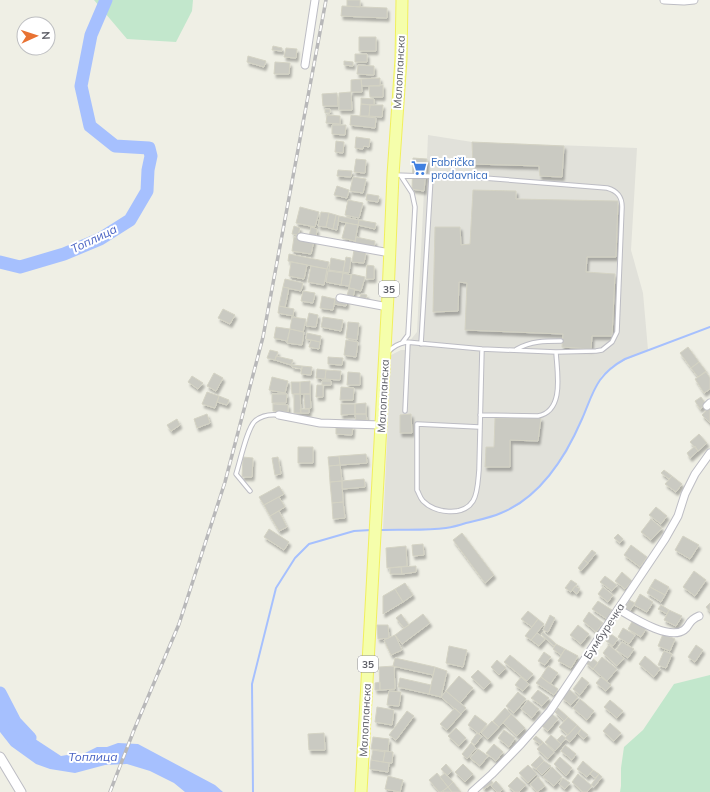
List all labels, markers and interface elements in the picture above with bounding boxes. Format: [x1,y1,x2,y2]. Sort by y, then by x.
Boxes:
north arrow [16,16,56,56]
text: N [39,31,53,40]
street label: Малопланска [390,35,408,109]
place label: Fabrička prodavnica [431,155,488,182]
supermarket icon: Fabrička prodavnica [410,159,428,177]
water label: Топлица [68,221,119,256]
road number: 35 [379,281,399,297]
street label: Малопланска [374,359,392,433]
street label: Бумбуречка [581,600,627,662]
road number: 35 [358,656,378,672]
street label: Малопланска [356,683,374,757]
water label: Топлица [68,749,118,764]

